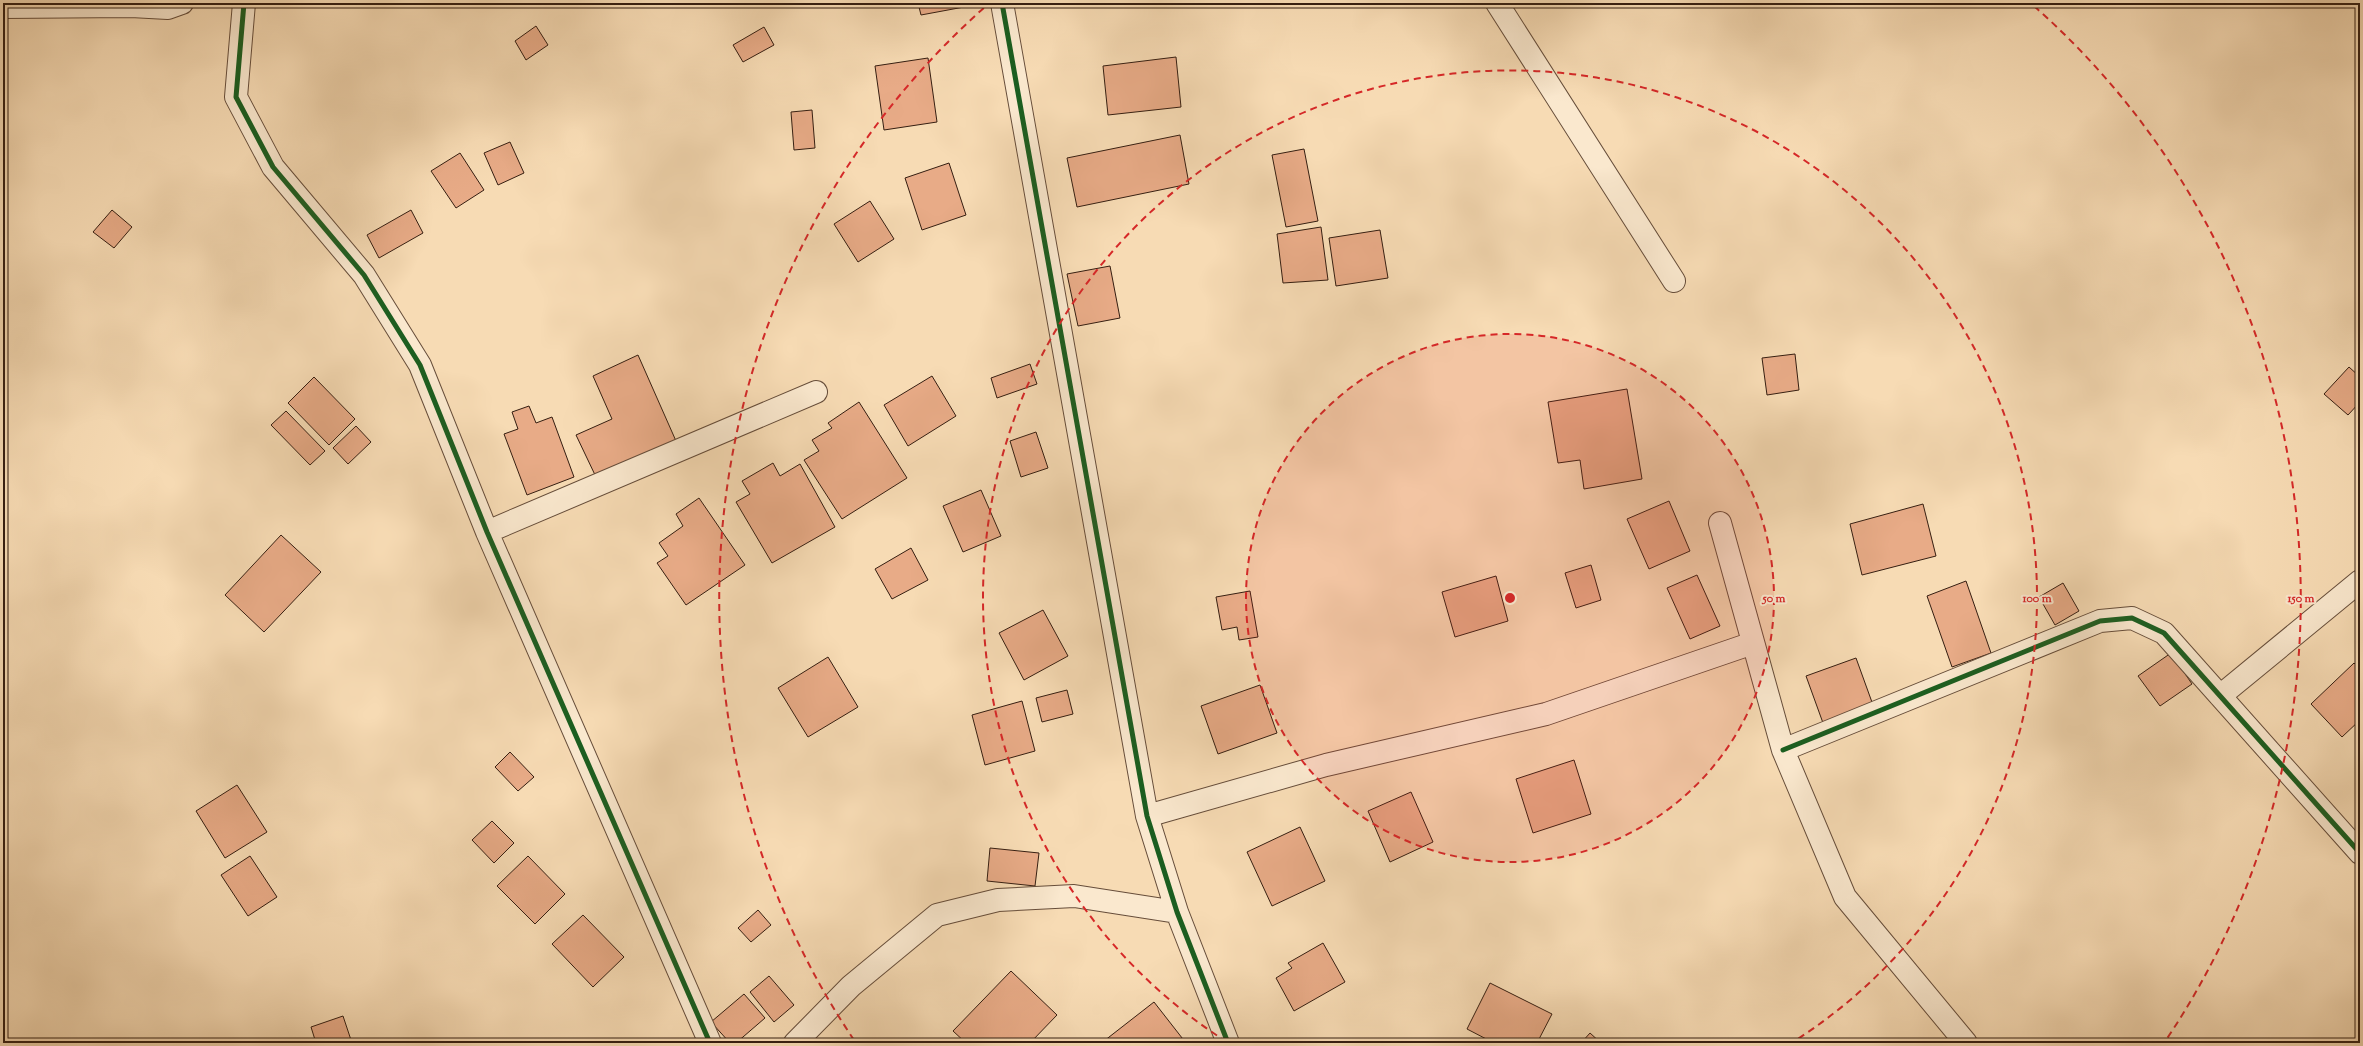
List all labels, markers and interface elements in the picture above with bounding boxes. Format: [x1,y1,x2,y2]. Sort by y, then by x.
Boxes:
text: 50 m [1762,590,1786,608]
text: 100 m [2021,590,2052,608]
text: 150 m [2286,590,2315,608]
centre of rings [1503,591,1517,605]

